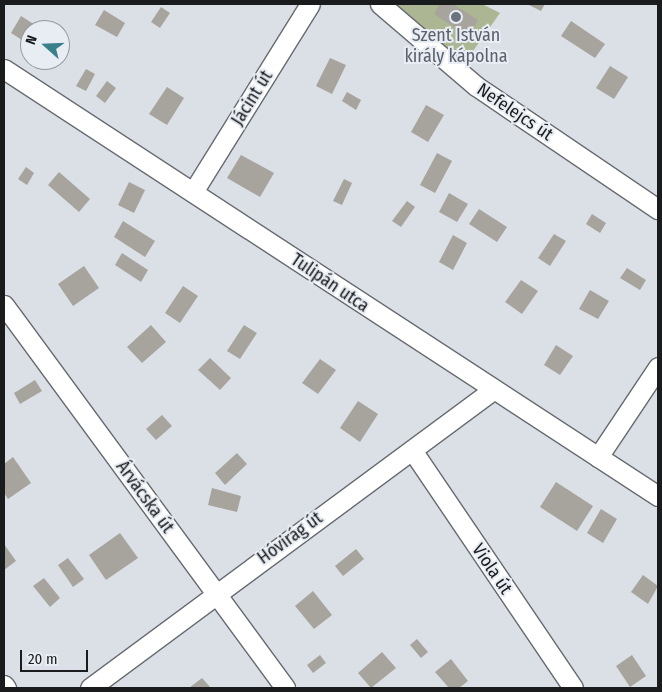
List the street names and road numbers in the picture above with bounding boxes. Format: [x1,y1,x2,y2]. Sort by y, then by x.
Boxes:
street label: Jácint út [227,66,277,130]
street label: Nefelejcs út [473,79,557,145]
street label: Tulipán utca [287,249,373,317]
street label: Árvácska út [112,457,178,537]
street label: Hóvirág út [253,507,327,569]
street label: Viola út [467,540,517,598]

